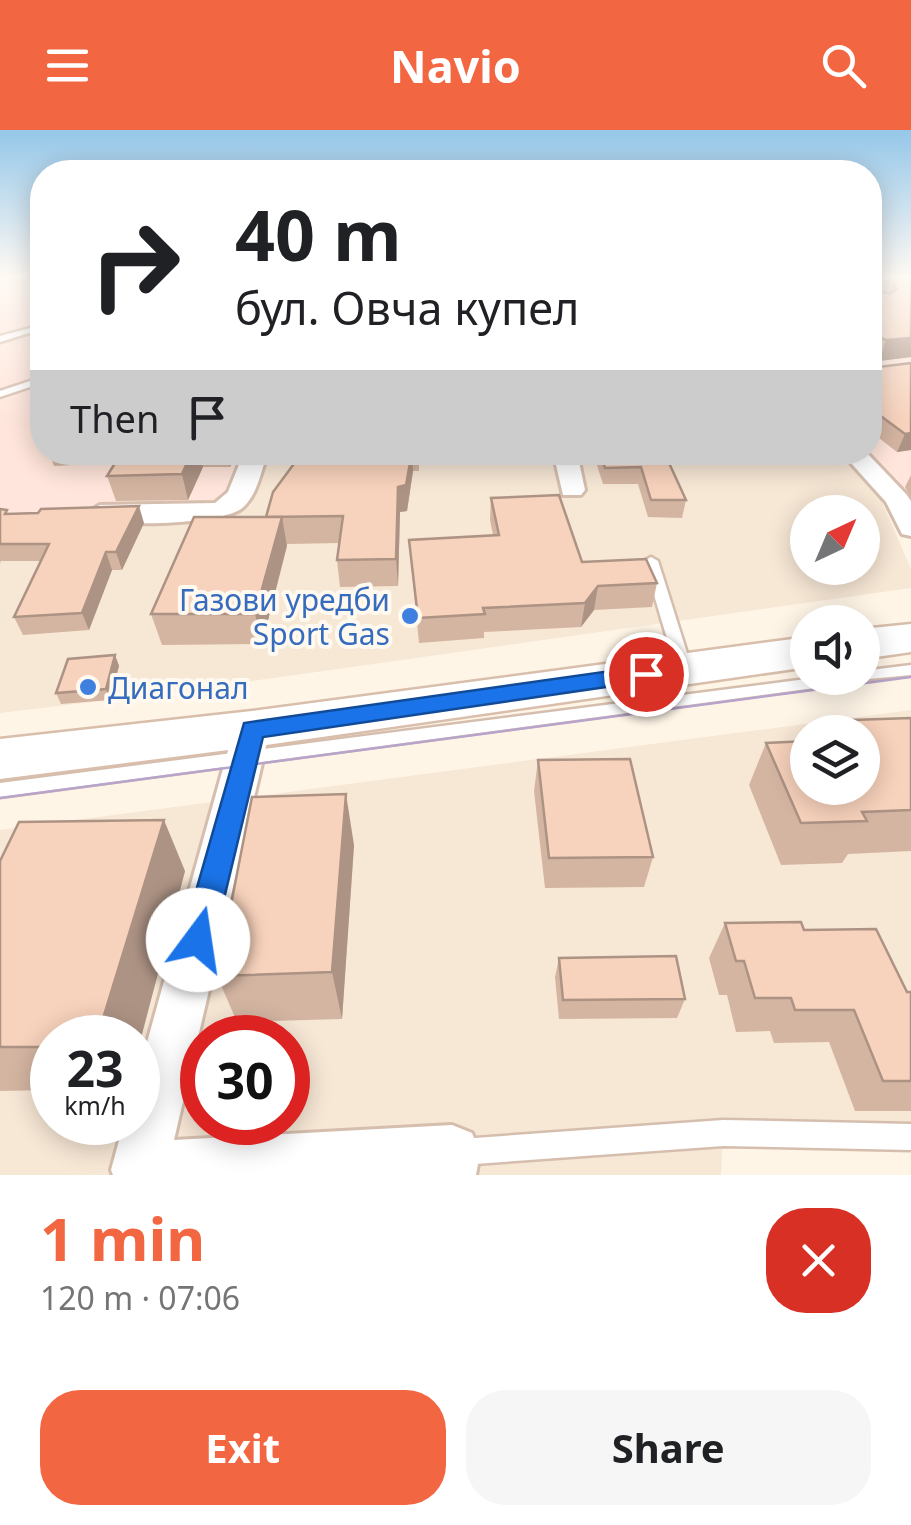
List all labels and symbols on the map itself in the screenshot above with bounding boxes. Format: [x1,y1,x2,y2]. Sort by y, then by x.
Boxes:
north arrow [790,495,880,585]
place label: Газови уредби Sport Gas [179,579,390,654]
marker: Газови уредби Sport Gas [399,605,421,627]
pin [604,632,689,717]
place label: Диагонал [108,667,249,708]
marker: Диагонал [77,676,99,698]
position arrow [146,888,250,992]
speed limit sign: 30 [180,1015,310,1145]

